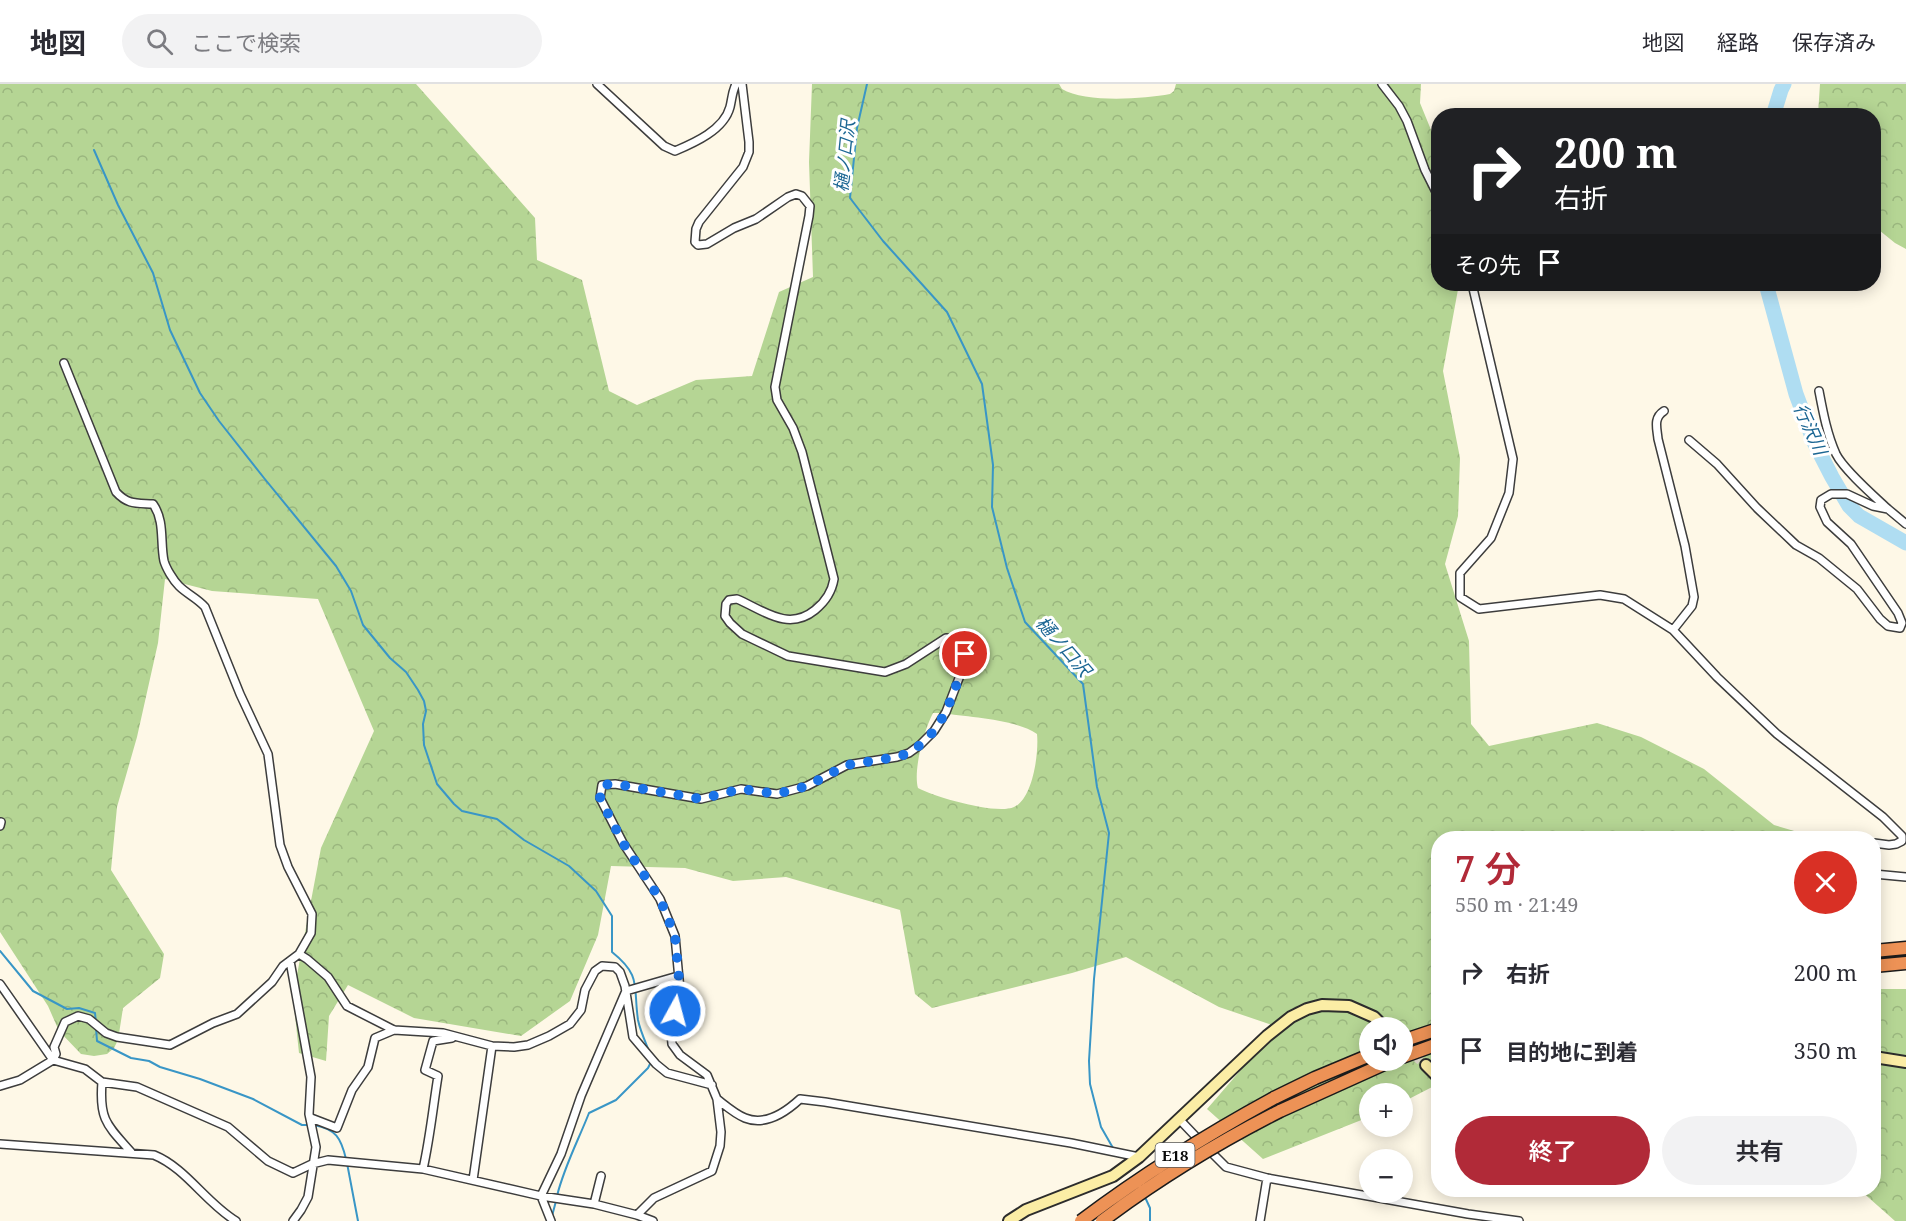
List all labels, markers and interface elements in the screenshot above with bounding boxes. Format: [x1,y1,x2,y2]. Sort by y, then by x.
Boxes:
search box [122,14,542,68]
text: 地図 [30,23,86,61]
icon: search [143,25,176,58]
text: ここで検索 [191,27,301,57]
text: 地図 [1642,28,1684,56]
text: 経路 [1717,28,1759,56]
text: 保存済み [1792,28,1876,56]
water label: 樋ノ口沢 [828,117,860,193]
text: 200 m [1554,123,1678,180]
icon: right [1455,132,1533,210]
text: 右折 [1554,179,1608,216]
icon: arrive [1533,246,1566,279]
text: その先 [1455,249,1521,279]
water label: 行沢川 [1789,399,1834,460]
water label: 樋ノ口沢 [1031,611,1098,683]
pin [939,628,990,679]
icon: arrive [948,637,981,670]
text: 7 分 [1455,844,1521,893]
button: close [1794,851,1857,914]
text: 550 m · 21:49 [1455,891,1578,918]
icon: right [1455,956,1488,989]
text: 200 m [1794,957,1857,987]
text: 右折 [1506,958,1550,988]
position arrow [643,979,707,1043]
map controls [1359,1017,1413,1203]
button: sound [1359,1017,1413,1071]
icon: arrive [1455,1034,1488,1067]
text: 350 m [1794,1035,1857,1065]
text: 目的地に到着 [1506,1036,1638,1066]
button: + [1359,1083,1413,1137]
button: 終了 [1455,1116,1650,1185]
button: 共有 [1662,1116,1857,1185]
road number: E18 [1156,1143,1194,1167]
button: − [1359,1149,1413,1203]

